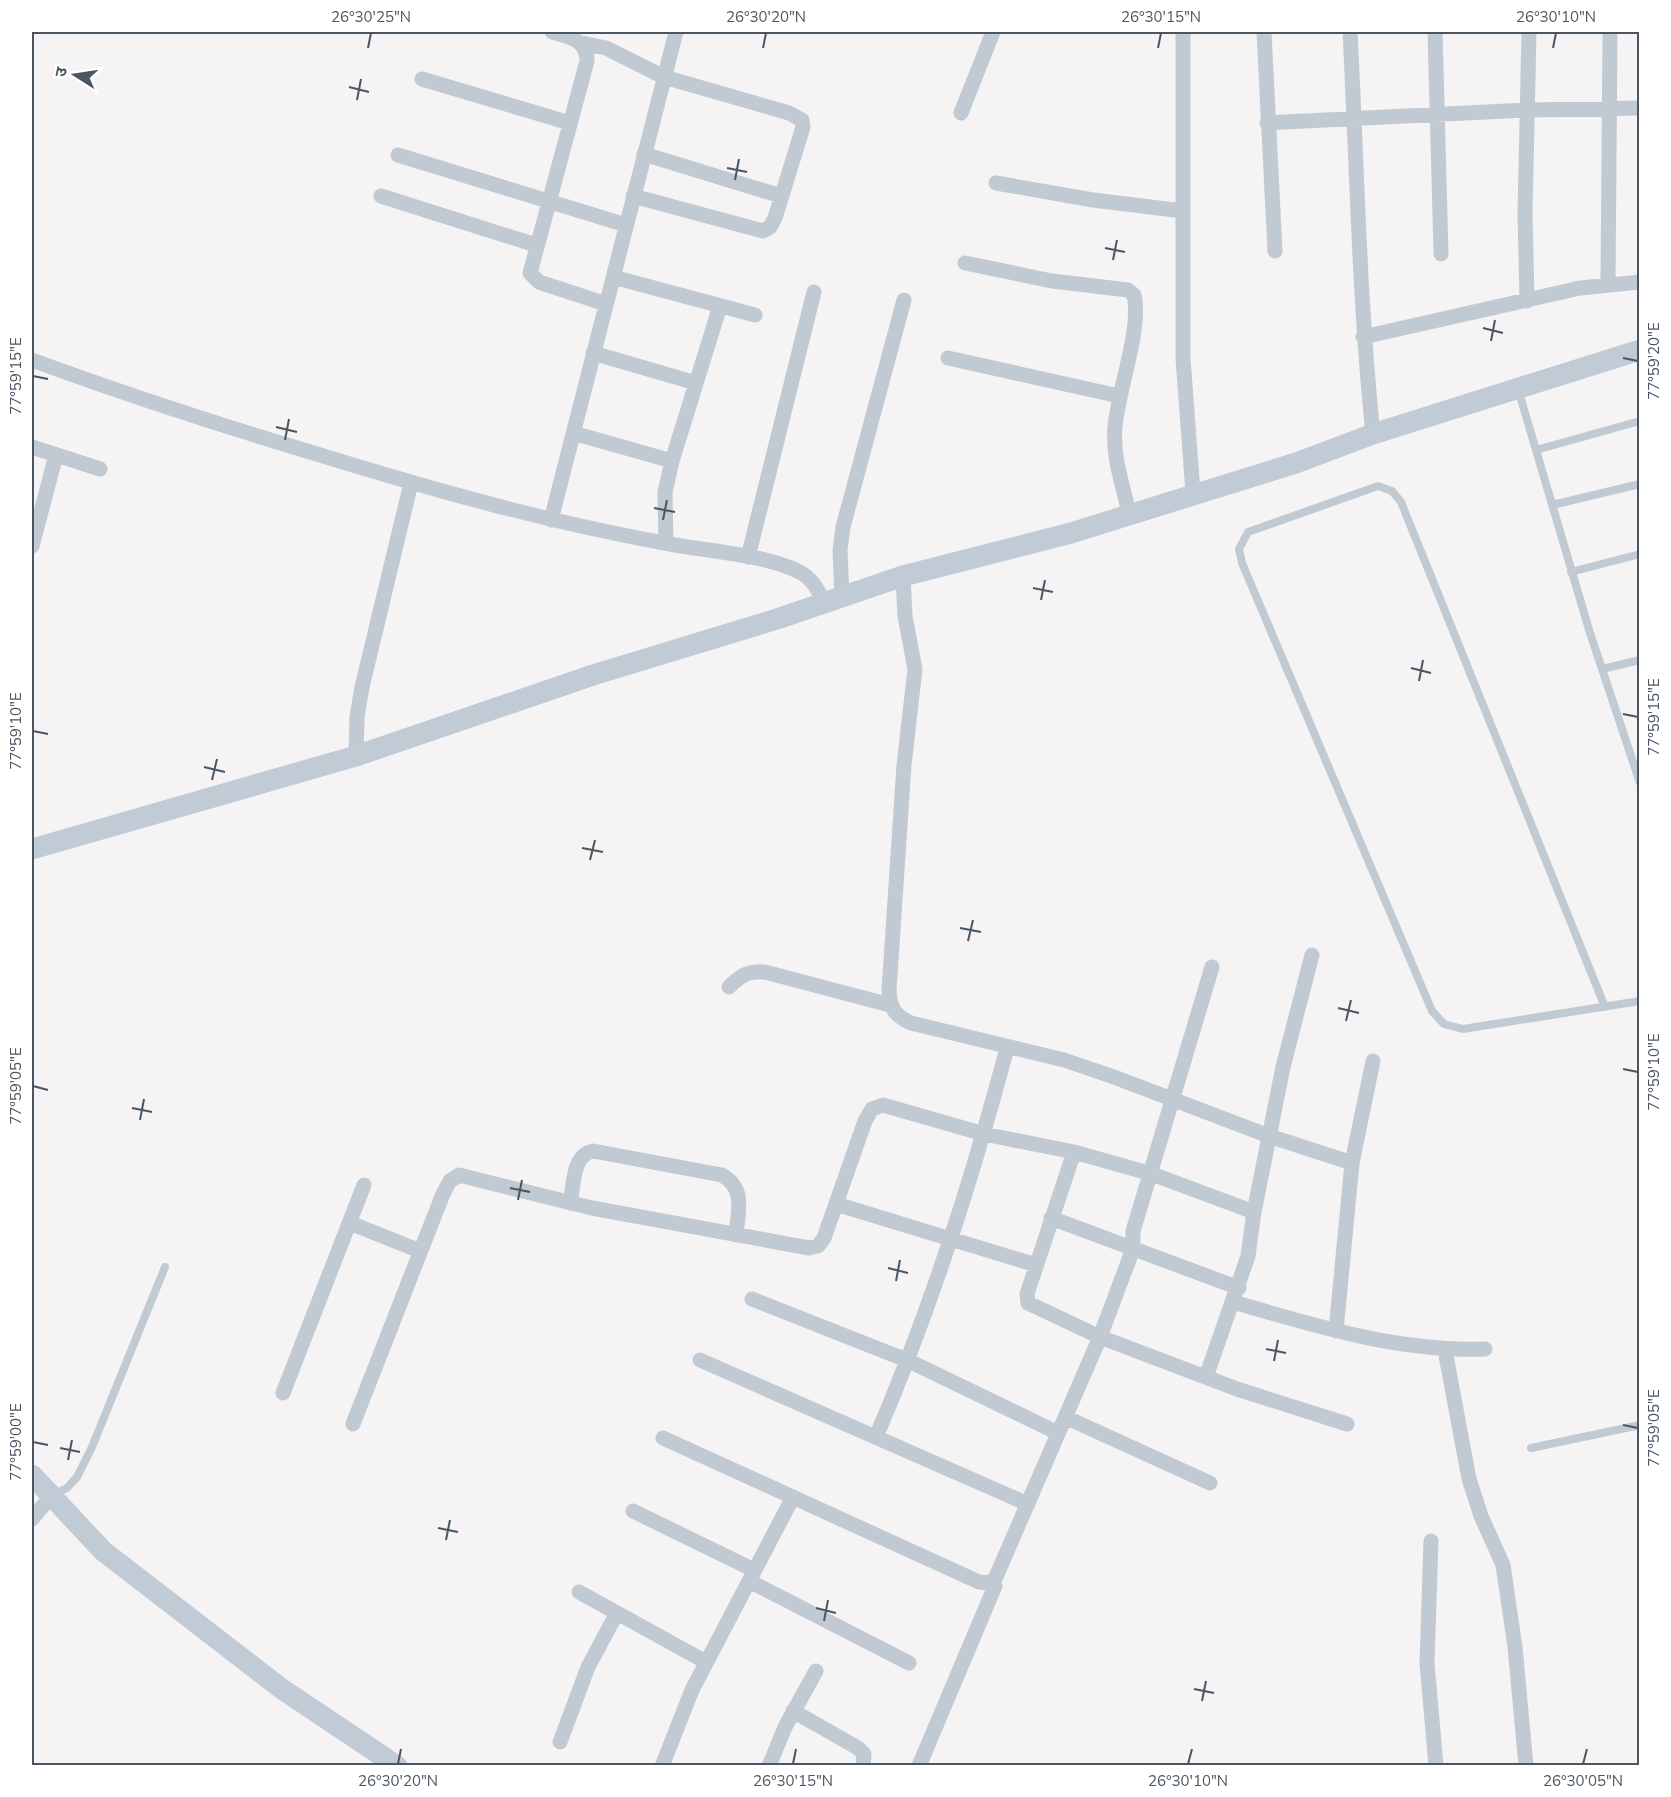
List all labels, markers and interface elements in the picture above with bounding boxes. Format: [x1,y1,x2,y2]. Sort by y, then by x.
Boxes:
text: 26°30'25"N [331,7,411,26]
text: 26°30'20"N [726,7,806,26]
text: 26°30'15"N [1121,7,1201,26]
text: 26°30'10"N [1516,7,1596,26]
north arrow [45,45,105,105]
text: उ [50,65,71,79]
text: 77°59'20"E [1644,322,1663,400]
text: 77°59'15"E [6,337,25,415]
text: 77°59'15"E [1644,678,1663,756]
text: 77°59'10"E [6,692,25,770]
text: 77°59'10"E [1644,1033,1663,1111]
text: 77°59'05"E [6,1047,25,1125]
text: 77°59'05"E [1644,1389,1663,1467]
text: 77°59'00"E [6,1403,25,1481]
text: 26°30'20"N [358,1771,438,1790]
text: 26°30'15"N [753,1771,833,1790]
text: 26°30'10"N [1148,1771,1228,1790]
text: 26°30'05"N [1543,1771,1623,1790]

